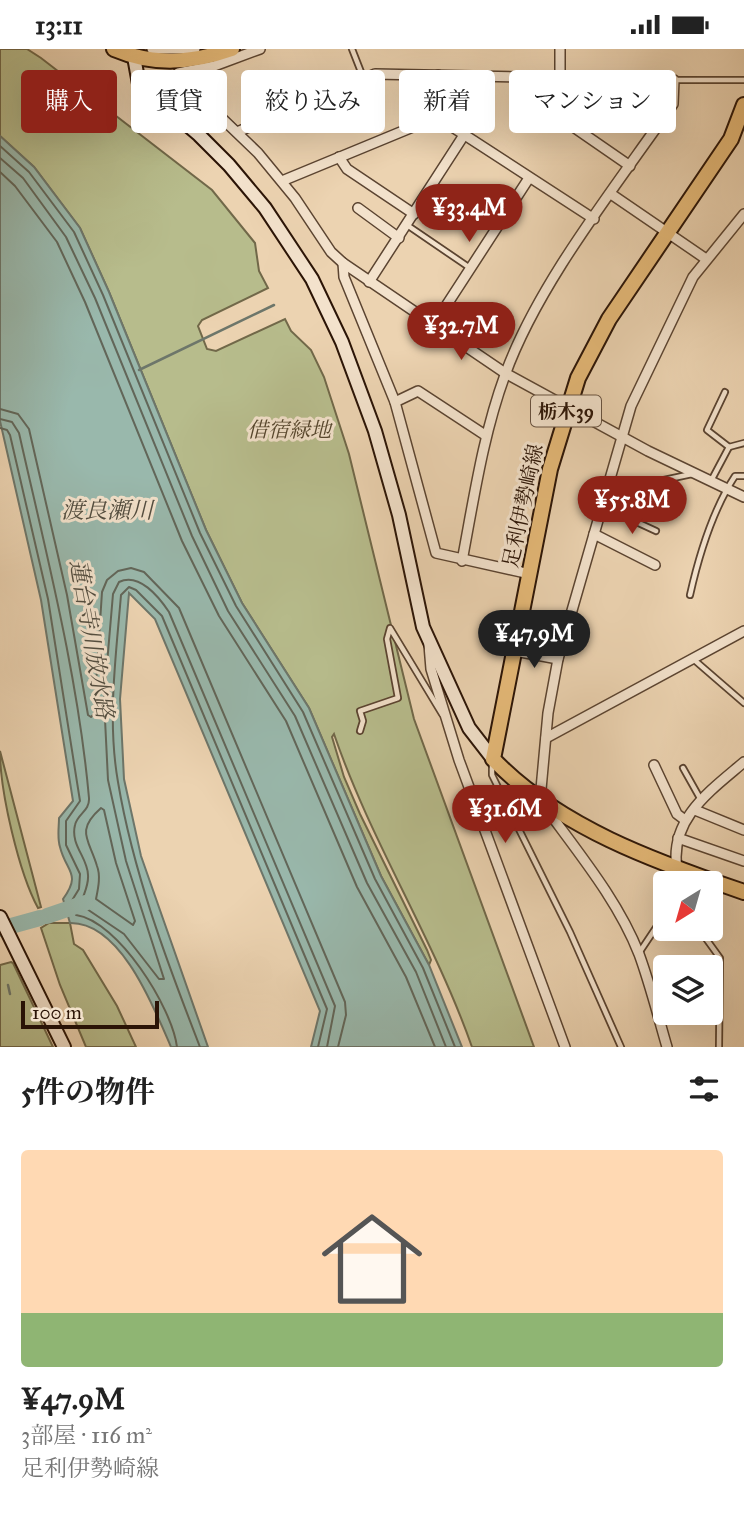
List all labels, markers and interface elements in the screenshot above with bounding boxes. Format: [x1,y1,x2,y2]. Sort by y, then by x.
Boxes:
text: 13:11 [35,9,83,41]
chip: 購入 [21,70,117,133]
chip: 賃貸 [131,70,227,133]
chip: 絞り込み [241,70,385,133]
chip: 新着 [399,70,495,133]
chip: マンション [509,70,676,133]
pin: ¥33.4M [412,185,526,244]
text: ¥33.4M [431,193,507,221]
pin: ¥32.7M [404,303,518,362]
text: ¥32.7M [423,311,499,339]
road number: 栃木39 [531,395,601,427]
park label: 借宿緑地 [247,417,333,443]
street label: 足利伊勢崎線 [497,442,549,570]
pin: ¥55.8M [575,477,689,536]
text: ¥55.8M [594,485,670,513]
water label: 渡良瀬川 [61,496,156,524]
water label: 蓮台寺川放水路 [64,557,120,723]
pin: ¥47.9M [477,611,591,670]
text: ¥47.9M [494,619,574,647]
pin: ¥31.6M [448,785,562,845]
text: ¥31.6M [468,794,542,822]
north arrow [653,871,723,941]
map controls [653,871,723,1025]
button: layers [653,955,723,1025]
scale bar [21,998,159,1030]
text: 100 m [32,1001,82,1024]
icon: filters [685,1070,723,1108]
text: 5件の物件 [21,1074,155,1110]
icon: home [309,1196,435,1322]
text: ¥47.9M [21,1381,125,1417]
text: 3部屋 · 116 m² [21,1421,152,1449]
text: 足利伊勢崎線 [21,1454,159,1482]

